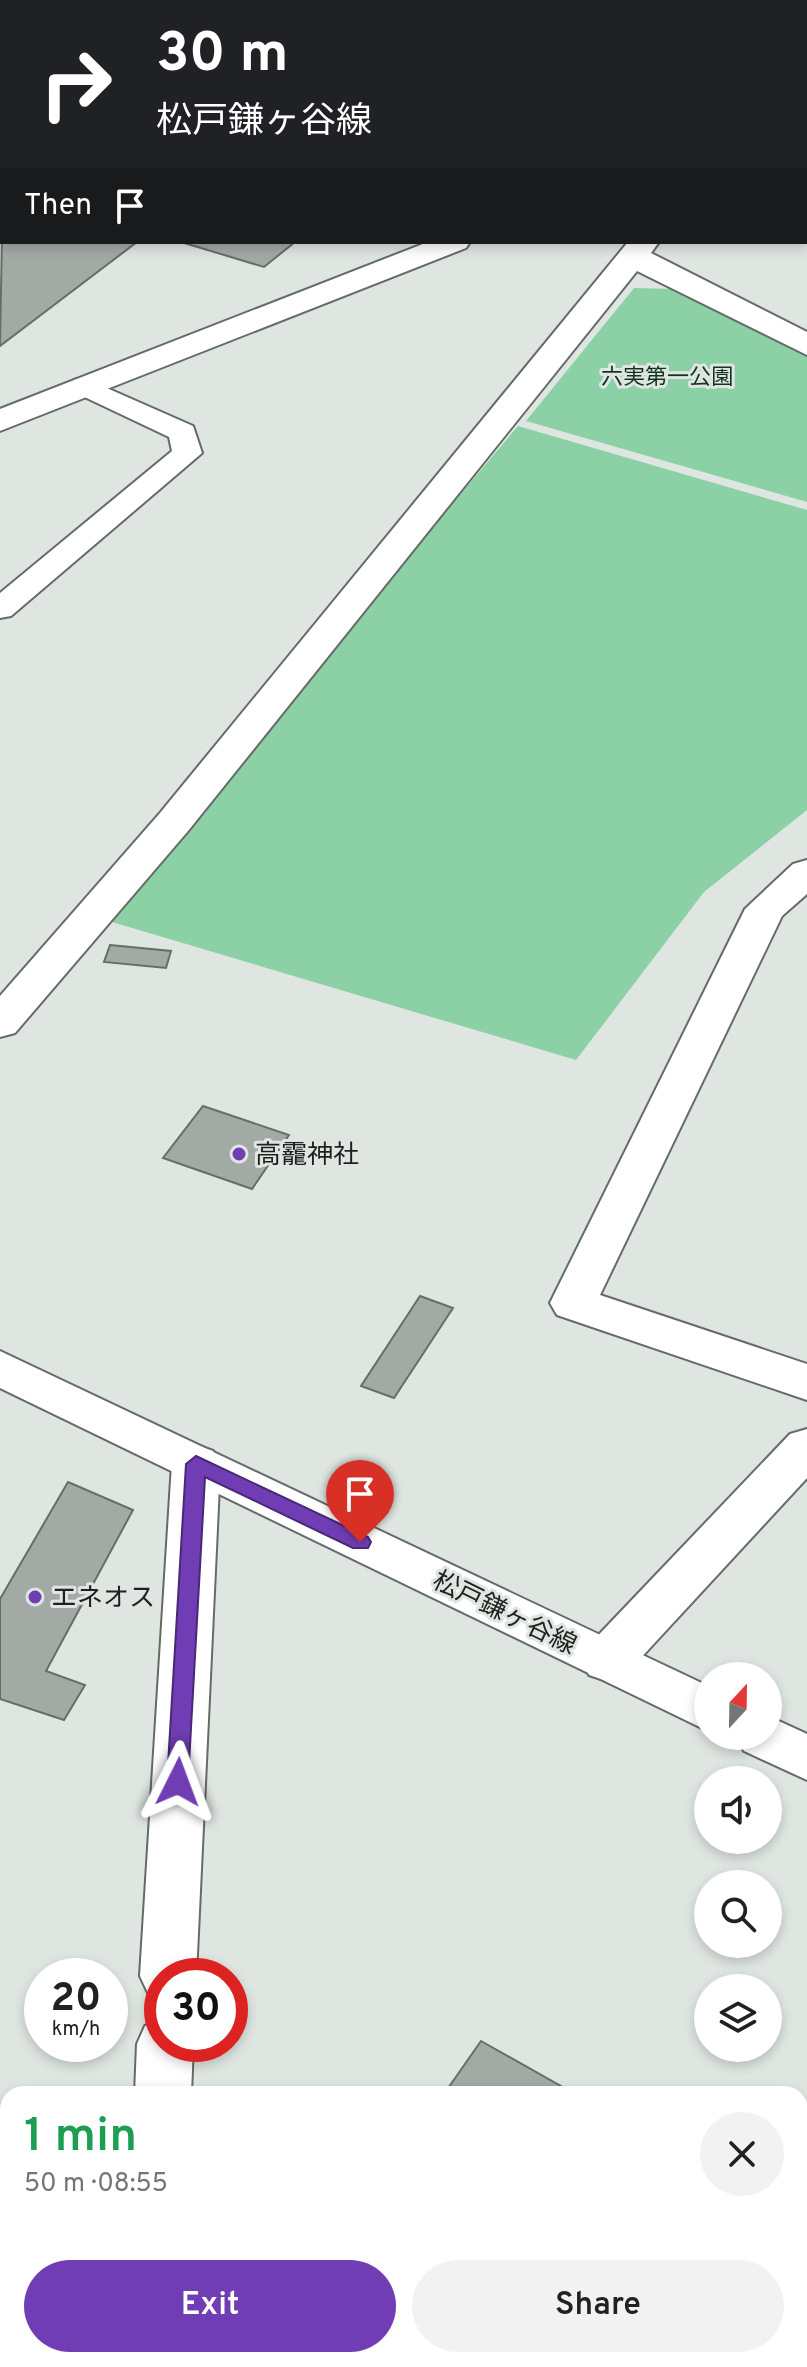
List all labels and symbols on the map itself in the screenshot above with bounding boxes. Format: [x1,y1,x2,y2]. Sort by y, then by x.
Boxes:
park label: 六実第一公園 [601,365,733,392]
place label: 高靇神社 [255,1140,359,1173]
marker: 高靇神社 [230,1145,248,1163]
pin [326,1460,394,1542]
street label: 松戸鎌ヶ谷線 [427,1565,581,1663]
place label: エネオス [51,1583,155,1616]
marker: エネオス [26,1588,44,1606]
north arrow [694,1662,782,1750]
position arrow [136,1740,220,1824]
speed limit sign: 30 [144,1958,248,2062]

